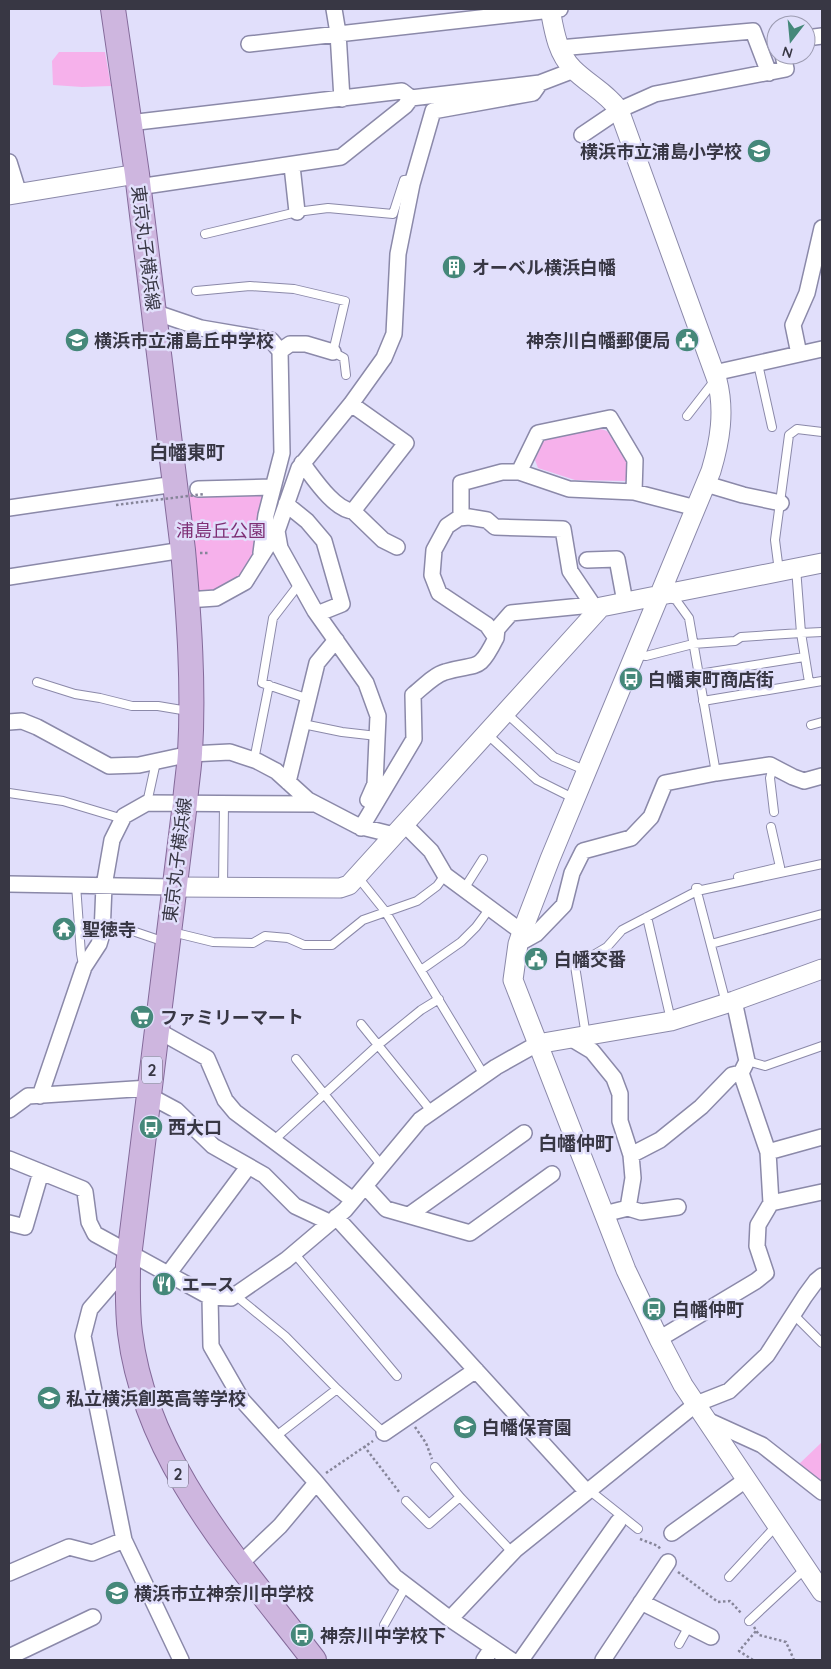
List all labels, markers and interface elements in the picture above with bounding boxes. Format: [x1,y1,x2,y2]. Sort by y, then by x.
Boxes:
north arrow [766,15,816,65]
text: N [780,42,795,63]
school or university icon: 横浜市立浦島小学校 [746,138,772,164]
place label: 横浜市立浦島小学校 [580,140,742,163]
street label: 東京丸子横浜線 [127,184,165,312]
building icon: オーベル横浜白幡 [441,254,467,280]
place label: オーベル横浜白幡 [472,256,616,279]
school or university icon: 横浜市立浦島丘中学校 [64,327,90,353]
public building icon: 神奈川白幡郵便局 [674,327,700,353]
place label: 横浜市立浦島丘中学校 [94,329,274,352]
place label: 神奈川白幡郵便局 [526,329,670,352]
district label: 白幡東町 [149,440,225,464]
park label: 浦島丘公園 [176,519,266,542]
bus stop icon: 白幡東町商店街 [618,666,644,692]
place label: 白幡東町商店街 [648,668,774,691]
street label: 東京丸子横浜線 [158,796,196,924]
temple icon: 聖徳寺 [51,916,77,942]
place label: 聖徳寺 [82,918,136,941]
public building icon: 白幡交番 [523,946,549,972]
place label: 白幡交番 [554,948,626,971]
supermarket icon: ファミリーマート [129,1004,155,1030]
place label: ファミリーマート [160,1006,304,1029]
road number: 2 [142,1056,162,1084]
bus stop icon: 西大口 [138,1114,164,1140]
place label: 西大口 [168,1116,222,1139]
district label: 白幡仲町 [538,1131,614,1155]
restaurant icon: エース [151,1271,177,1297]
place label: エース [182,1273,235,1296]
bus stop icon: 白幡仲町 [641,1296,667,1322]
place label: 白幡仲町 [672,1298,744,1321]
school or university icon: 私立横浜創英高等学校 [36,1385,62,1411]
place label: 私立横浜創英高等学校 [66,1387,246,1410]
school or university icon: 白幡保育園 [452,1414,478,1440]
place label: 白幡保育園 [482,1416,572,1439]
road number: 2 [168,1460,188,1488]
school or university icon: 横浜市立神奈川中学校 [104,1580,130,1606]
place label: 横浜市立神奈川中学校 [134,1582,314,1605]
bus stop icon: 神奈川中学校下 [289,1622,315,1648]
place label: 神奈川中学校下 [320,1624,446,1647]

